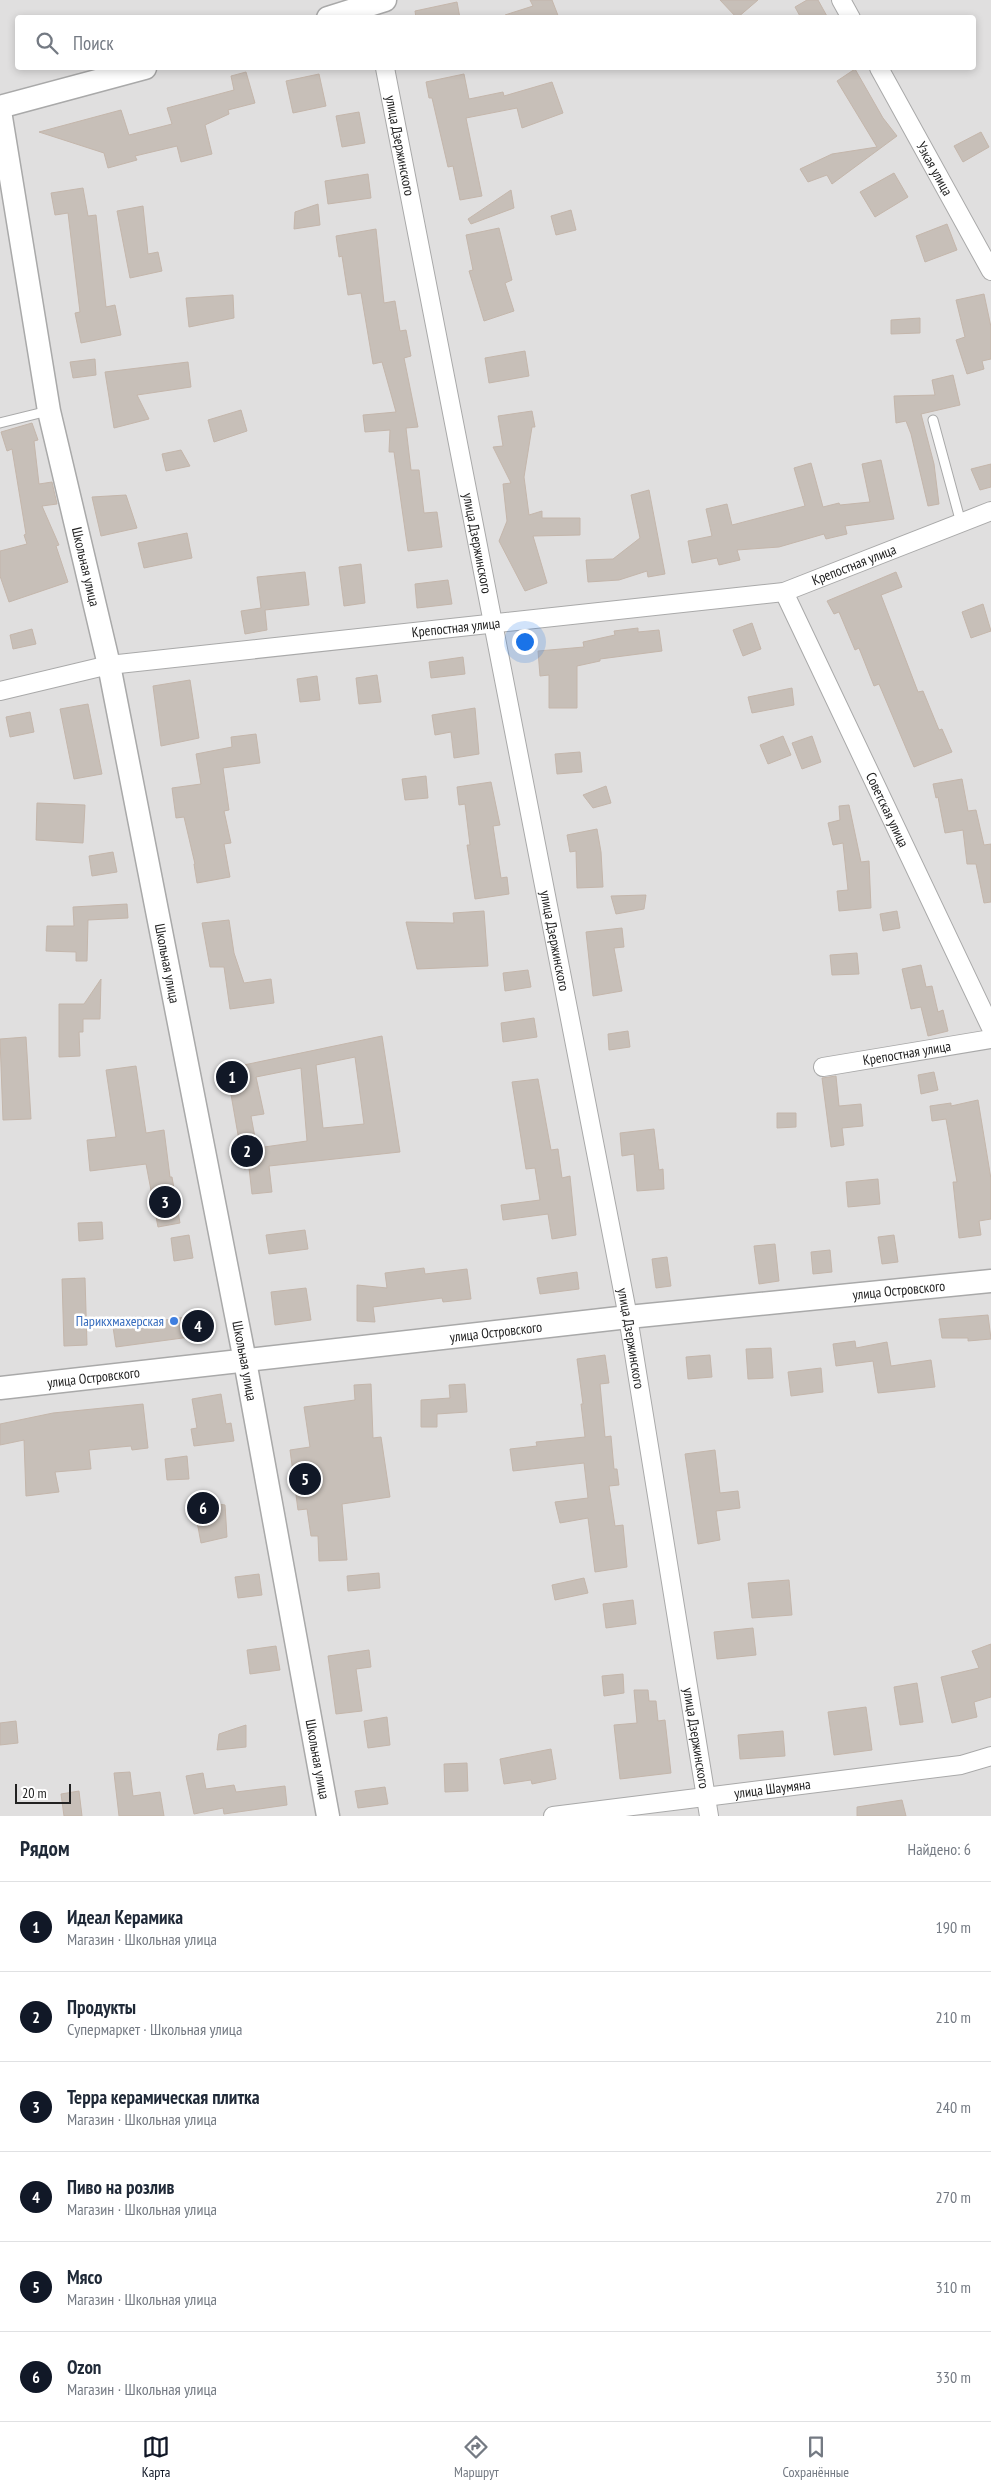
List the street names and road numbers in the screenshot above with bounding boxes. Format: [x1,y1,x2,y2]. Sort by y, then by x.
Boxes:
street label: улица Дзержинского [382,94,419,197]
street label: Узкая улица [912,139,957,199]
street label: улица Дзержинского [459,491,496,595]
street label: Школьная улица [68,525,104,608]
street label: Крепостная улица [809,540,899,589]
street label: Крепостная улица [411,614,501,641]
street label: Советская улица [862,769,913,850]
street label: улица Дзержинского [536,889,573,992]
street label: Школьная улица [151,922,184,1005]
street label: Крепостная улица [861,1037,952,1069]
street label: улица Островского [852,1277,946,1304]
street label: улица Дзержинского [614,1286,649,1390]
street label: улица Островского [449,1318,543,1346]
street label: Школьная улица [228,1319,261,1402]
street label: улица Островского [46,1363,141,1392]
street label: улица Дзержинского [679,1686,713,1790]
street label: Школьная улица [302,1718,334,1801]
street label: улица Шаумяна [733,1775,812,1802]

